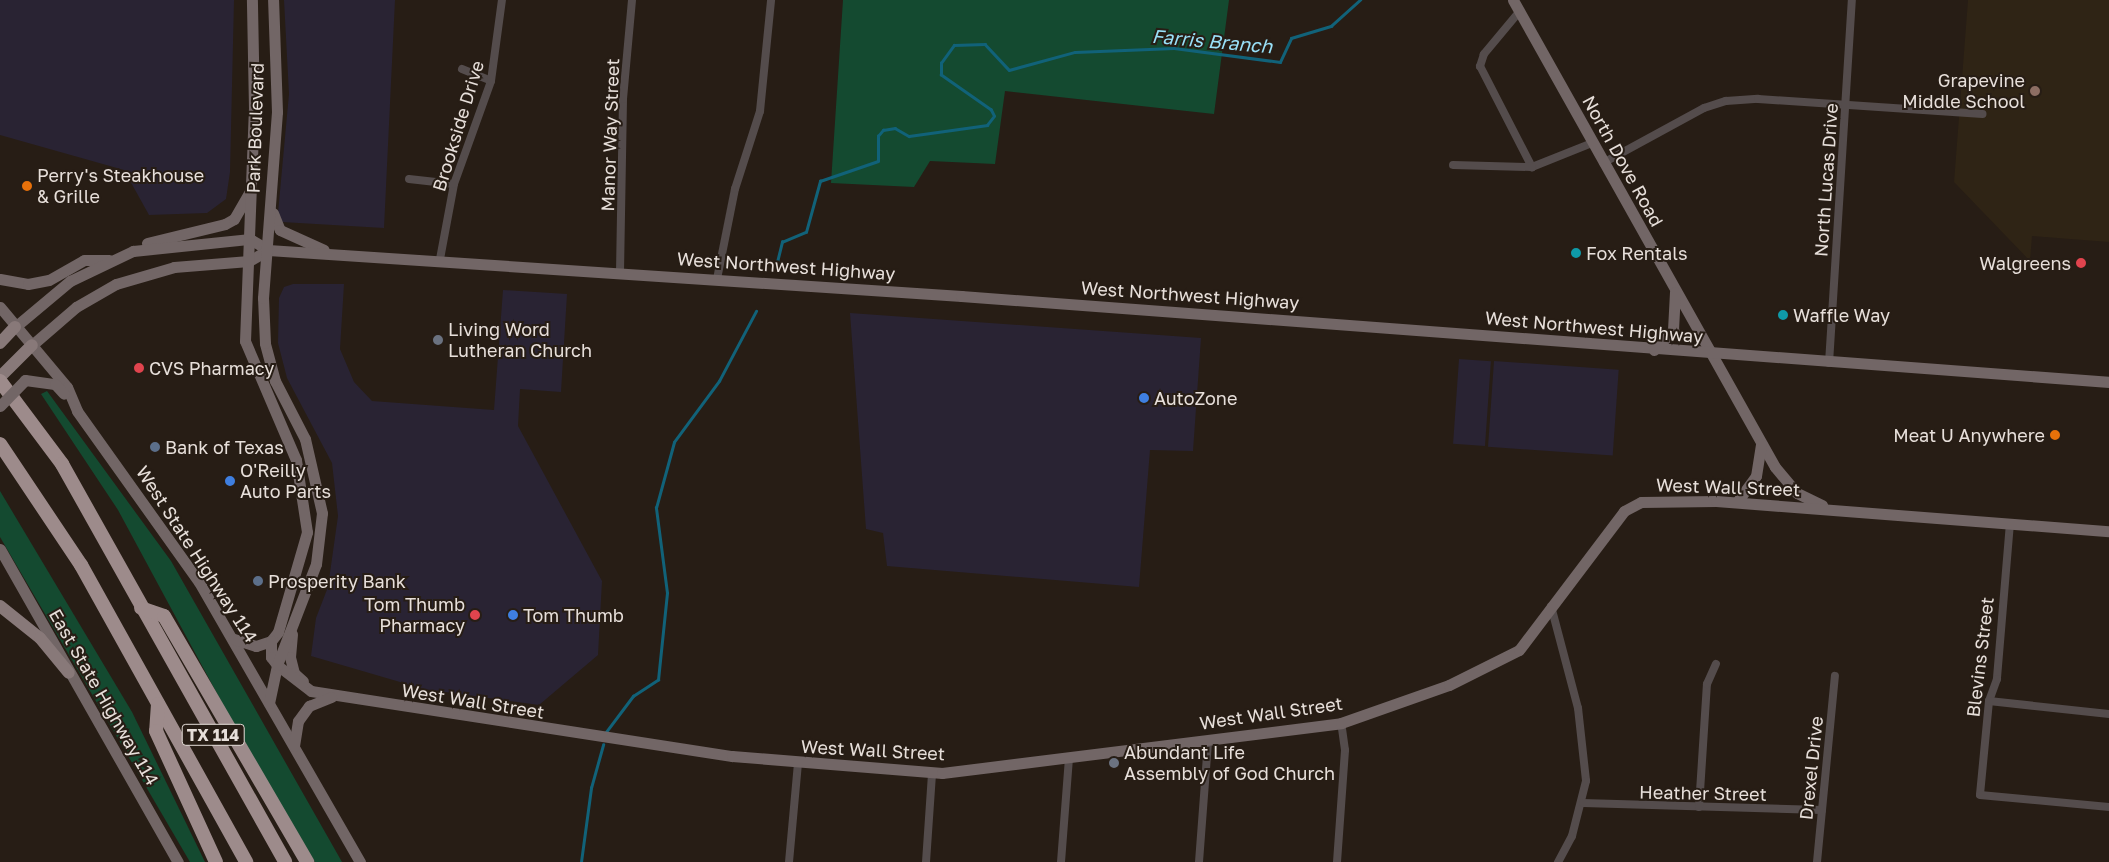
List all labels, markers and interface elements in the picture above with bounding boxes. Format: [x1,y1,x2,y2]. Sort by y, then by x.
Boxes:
water label: Farris Branch [1151,24,1273,58]
street label: Brookside Drive [428,58,488,194]
street label: Manor Way Street [597,58,623,212]
street label: Park Boulevard [242,62,268,194]
place label: Grapevine Middle School [1902,70,2025,112]
marker: Grapevine Middle School [2029,85,2041,97]
street label: North Dove Road [1578,92,1668,230]
street label: North Lucas Drive [1810,102,1842,258]
place label: Perry's Steakhouse & Grille [37,165,204,208]
marker: Perry's Steakhouse & Grille [21,180,33,192]
place label: Fox Rentals [1586,242,1687,264]
marker: Fox Rentals [1570,247,1582,259]
street label: West Northwest Highway [676,248,896,284]
place label: Walgreens [1979,252,2071,274]
marker: Walgreens [2075,257,2087,269]
street label: West Northwest Highway [1080,277,1300,313]
place label: Waffle Way [1793,304,1890,326]
street label: West Northwest Highway [1484,307,1704,347]
marker: Waffle Way [1777,309,1789,321]
place label: Living Word Lutheran Church [448,319,592,362]
marker: Living Word Lutheran Church [432,334,444,346]
place label: CVS Pharmacy [149,357,274,379]
marker: CVS Pharmacy [133,362,145,374]
place label: AutoZone [1154,387,1237,409]
marker: AutoZone [1138,392,1150,404]
place label: Meat U Anywhere [1893,424,2045,446]
marker: Meat U Anywhere [2049,429,2061,441]
place label: Bank of Texas [165,436,284,458]
marker: Bank of Texas [149,441,161,453]
place label: O'Reilly Auto Parts [240,460,331,502]
street label: West State Highway 114 [132,462,262,646]
street label: West Wall Street [1656,474,1800,500]
marker: O'Reilly Auto Parts [224,475,236,487]
place label: Prosperity Bank [268,570,406,592]
marker: Prosperity Bank [252,575,264,587]
place label: Tom Thumb Pharmacy [364,594,465,636]
street label: Blevins Street [1962,596,1998,718]
place label: Tom Thumb [523,604,624,626]
street label: East State Highway 114 [45,605,163,789]
marker: Tom Thumb Pharmacy [469,609,481,621]
marker: Tom Thumb [507,609,519,621]
street label: West Wall Street [400,679,546,723]
street label: West Wall Street [1198,692,1344,734]
street label: Drexel Drive [1795,715,1827,821]
road number: TX 114 [180,722,246,748]
street label: West Wall Street [800,735,946,765]
place label: Abundant Life Assembly of God Church [1124,742,1335,784]
marker: Abundant Life Assembly of God Church [1108,757,1120,769]
street label: Heather Street [1639,781,1767,805]

